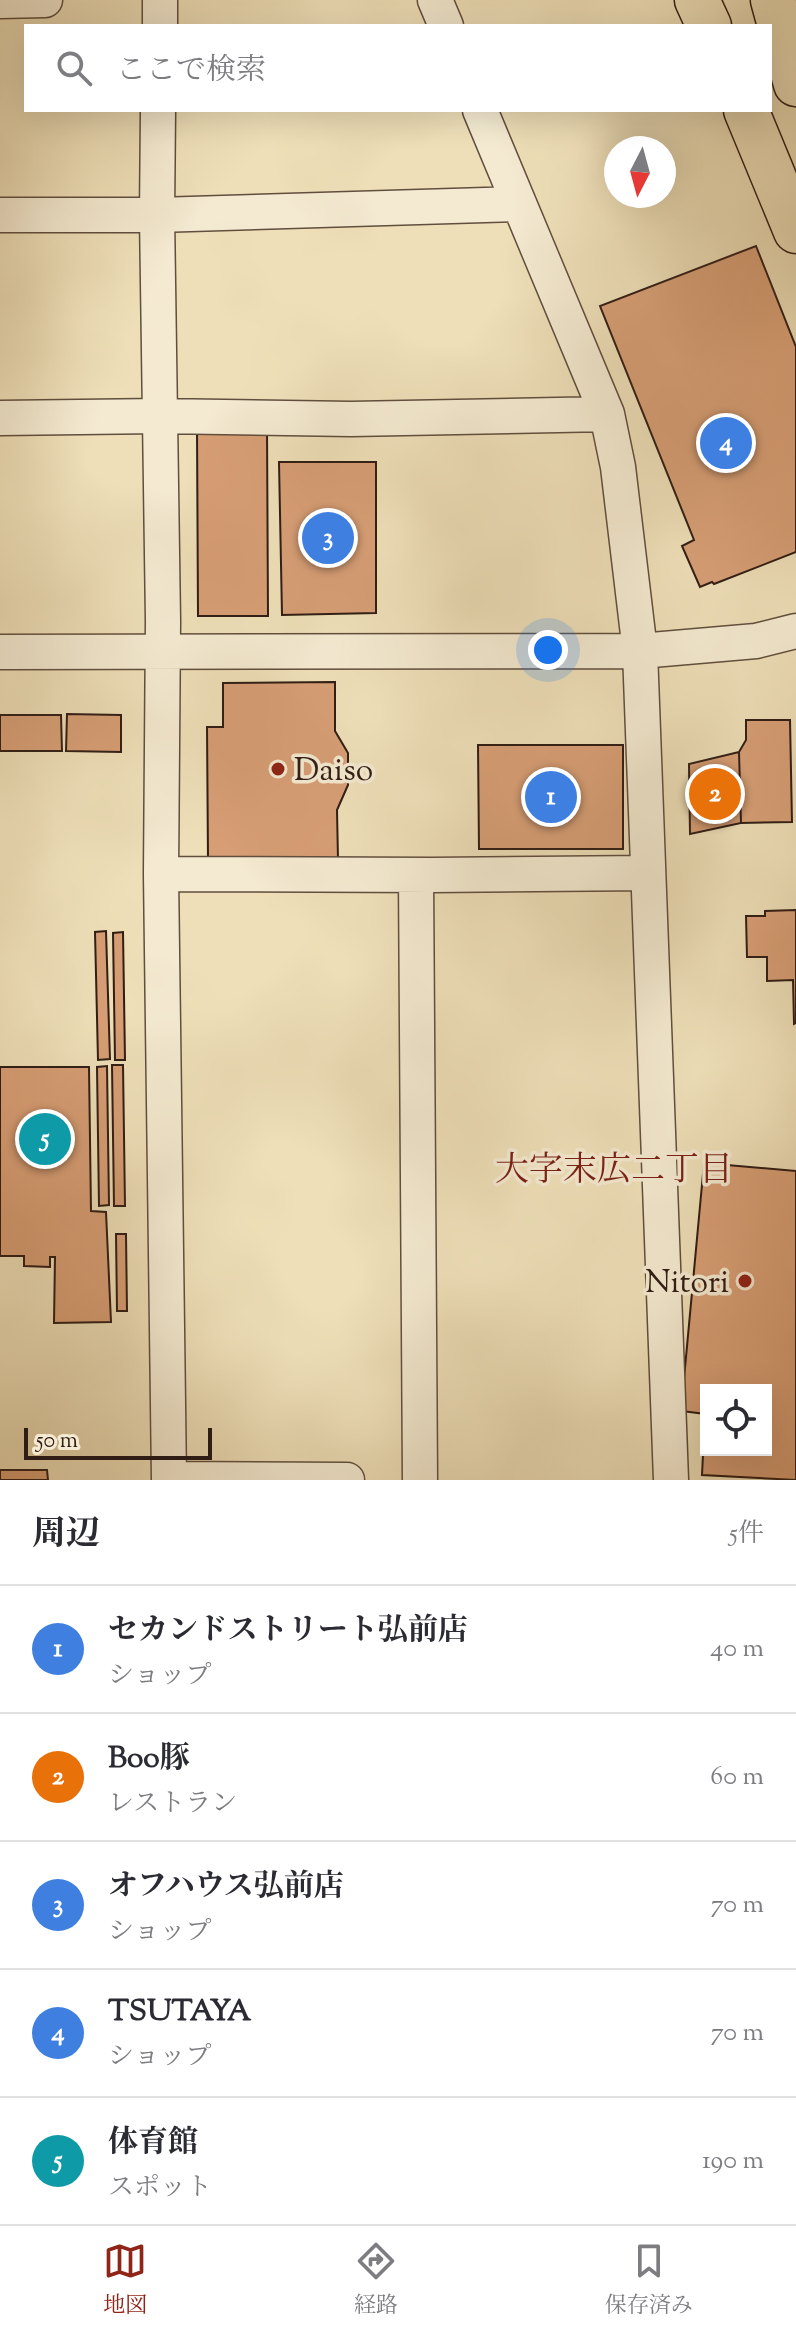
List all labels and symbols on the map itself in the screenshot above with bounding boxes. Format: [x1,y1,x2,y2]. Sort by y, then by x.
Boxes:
north arrow [604,136,676,208]
pin: 4 [700,413,752,473]
pin: 3 [302,508,354,568]
your location [528,630,568,670]
place label: Daiso [294,749,373,795]
marker: Daiso [269,760,287,778]
pin: 2 [689,764,741,824]
pin: 1 [525,767,577,827]
pin: 5 [19,1109,71,1169]
district label: 大字末広二丁目 [495,1147,733,1196]
place label: Nitori [645,1261,729,1307]
marker: Nitori [736,1272,754,1290]
scale bar [24,1424,212,1460]

